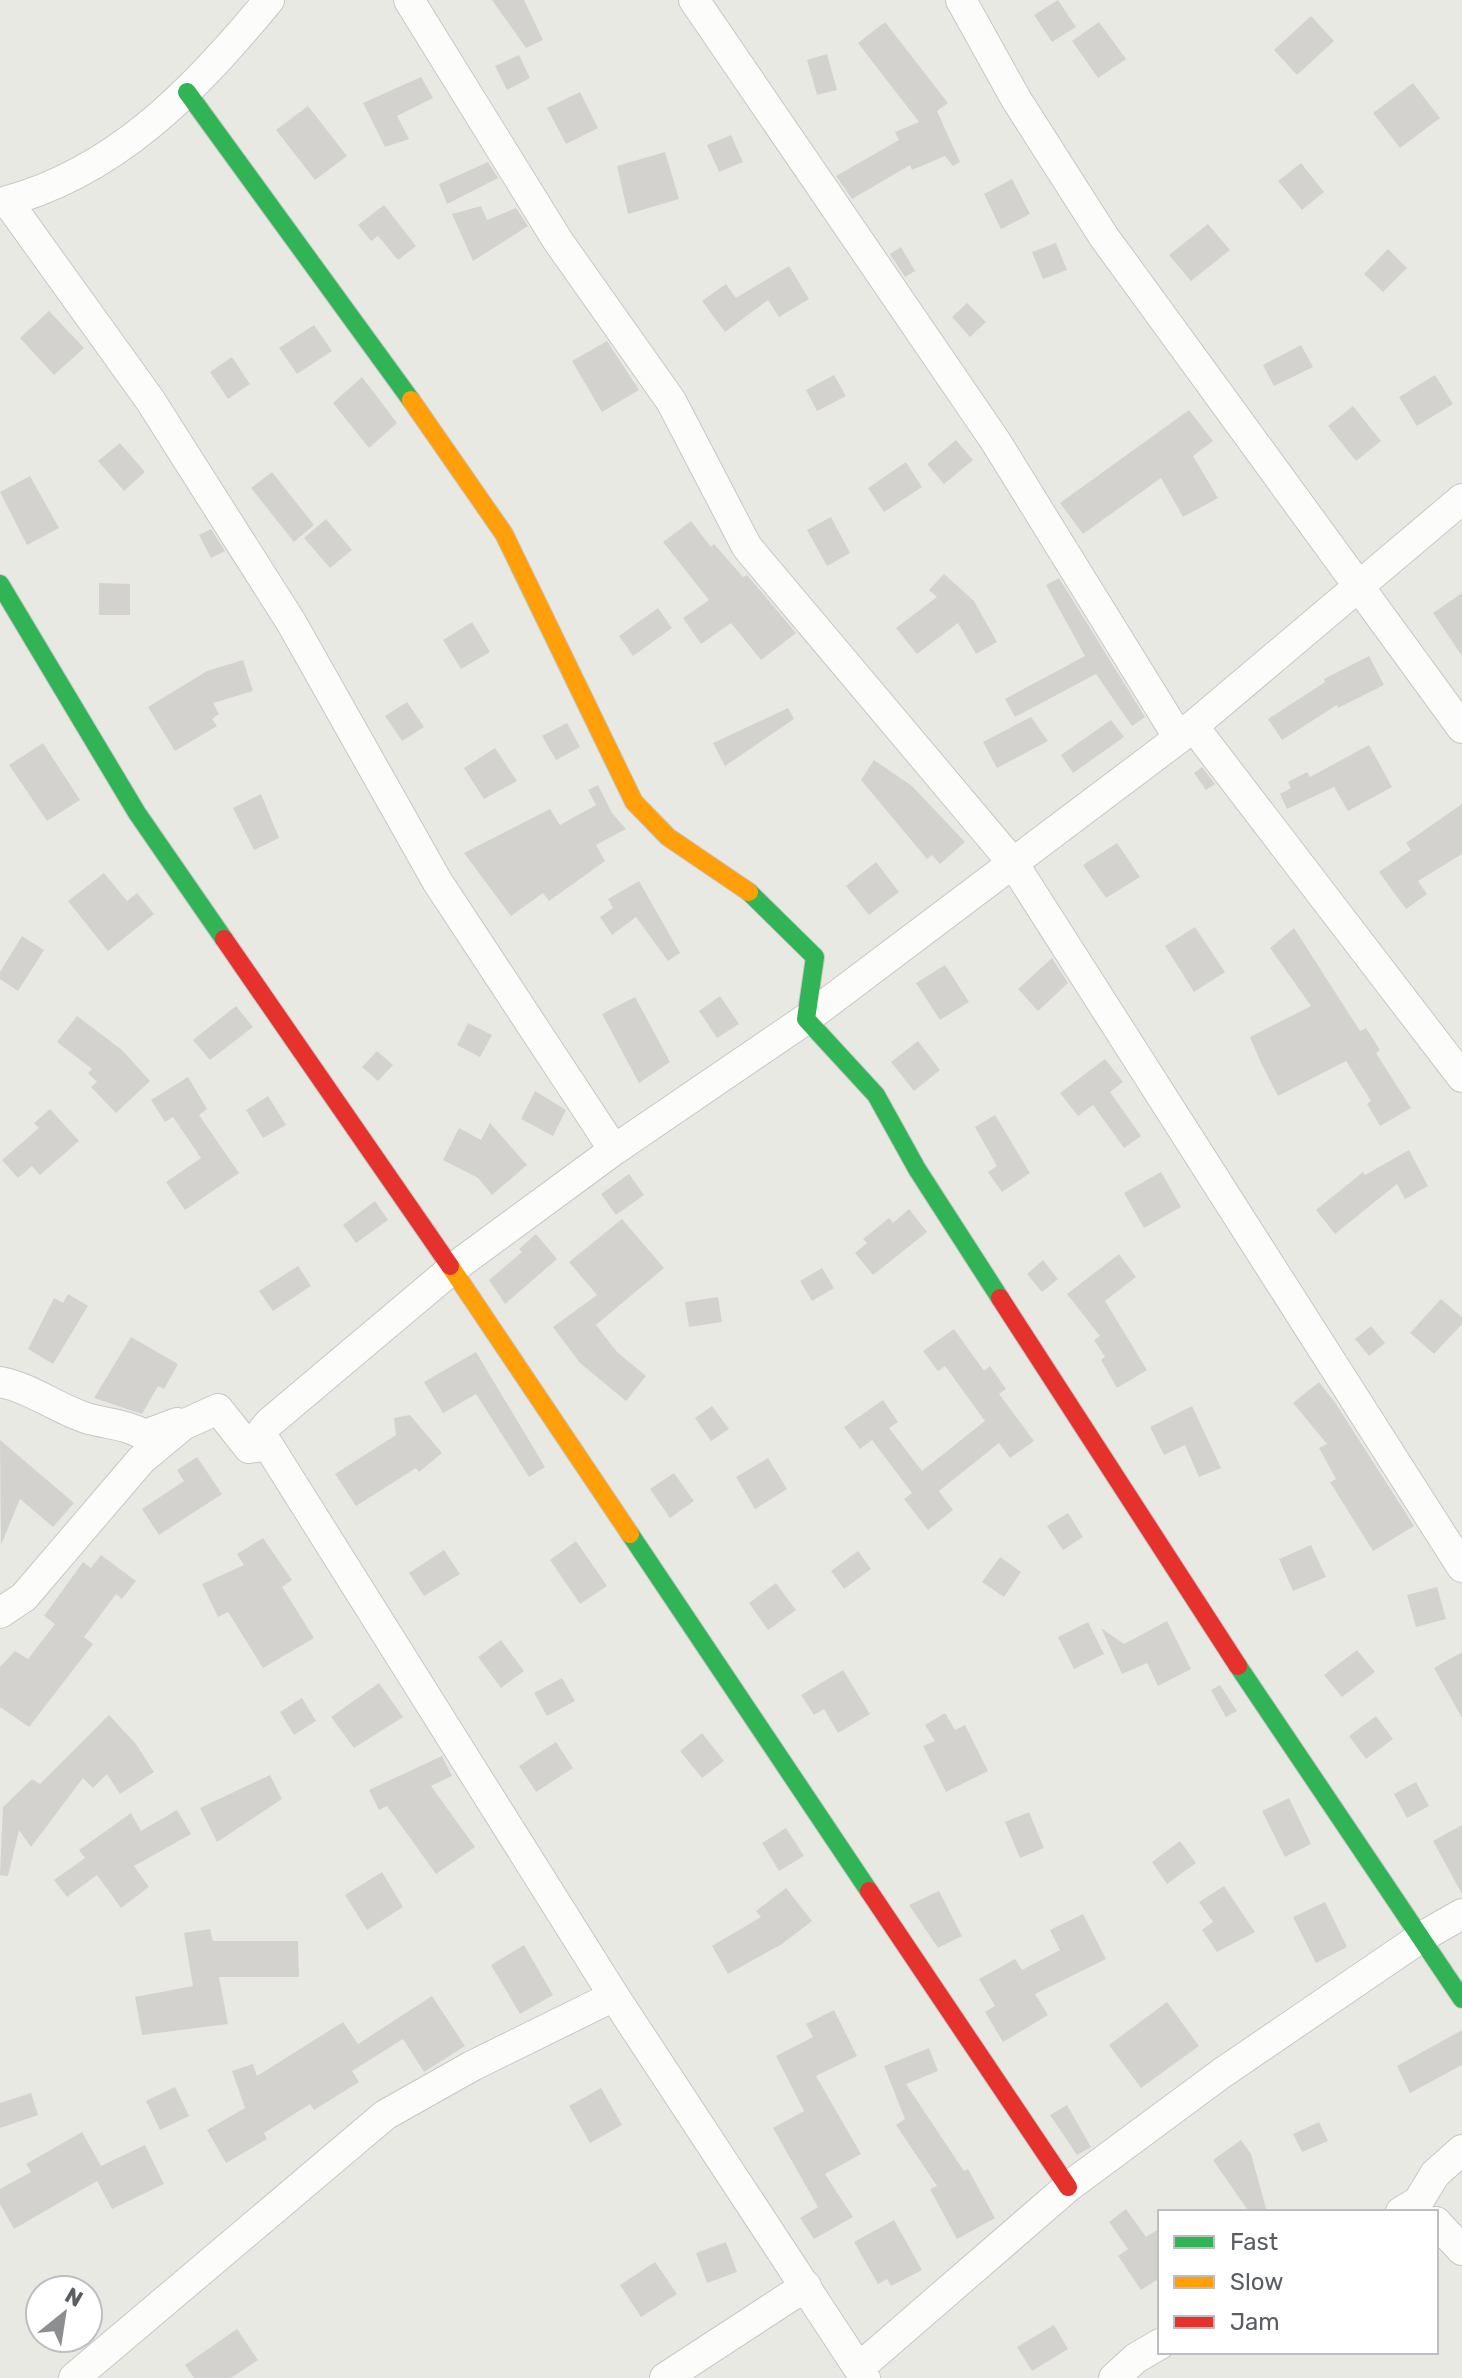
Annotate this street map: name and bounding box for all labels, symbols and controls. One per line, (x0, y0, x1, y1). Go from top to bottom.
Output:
legend (1158, 2210, 1438, 2354)
text: Fast (1230, 2228, 1278, 2256)
text: Slow (1230, 2268, 1283, 2296)
north arrow (24, 2274, 104, 2354)
text: N (60, 2281, 87, 2313)
text: Jam (1230, 2308, 1280, 2336)

